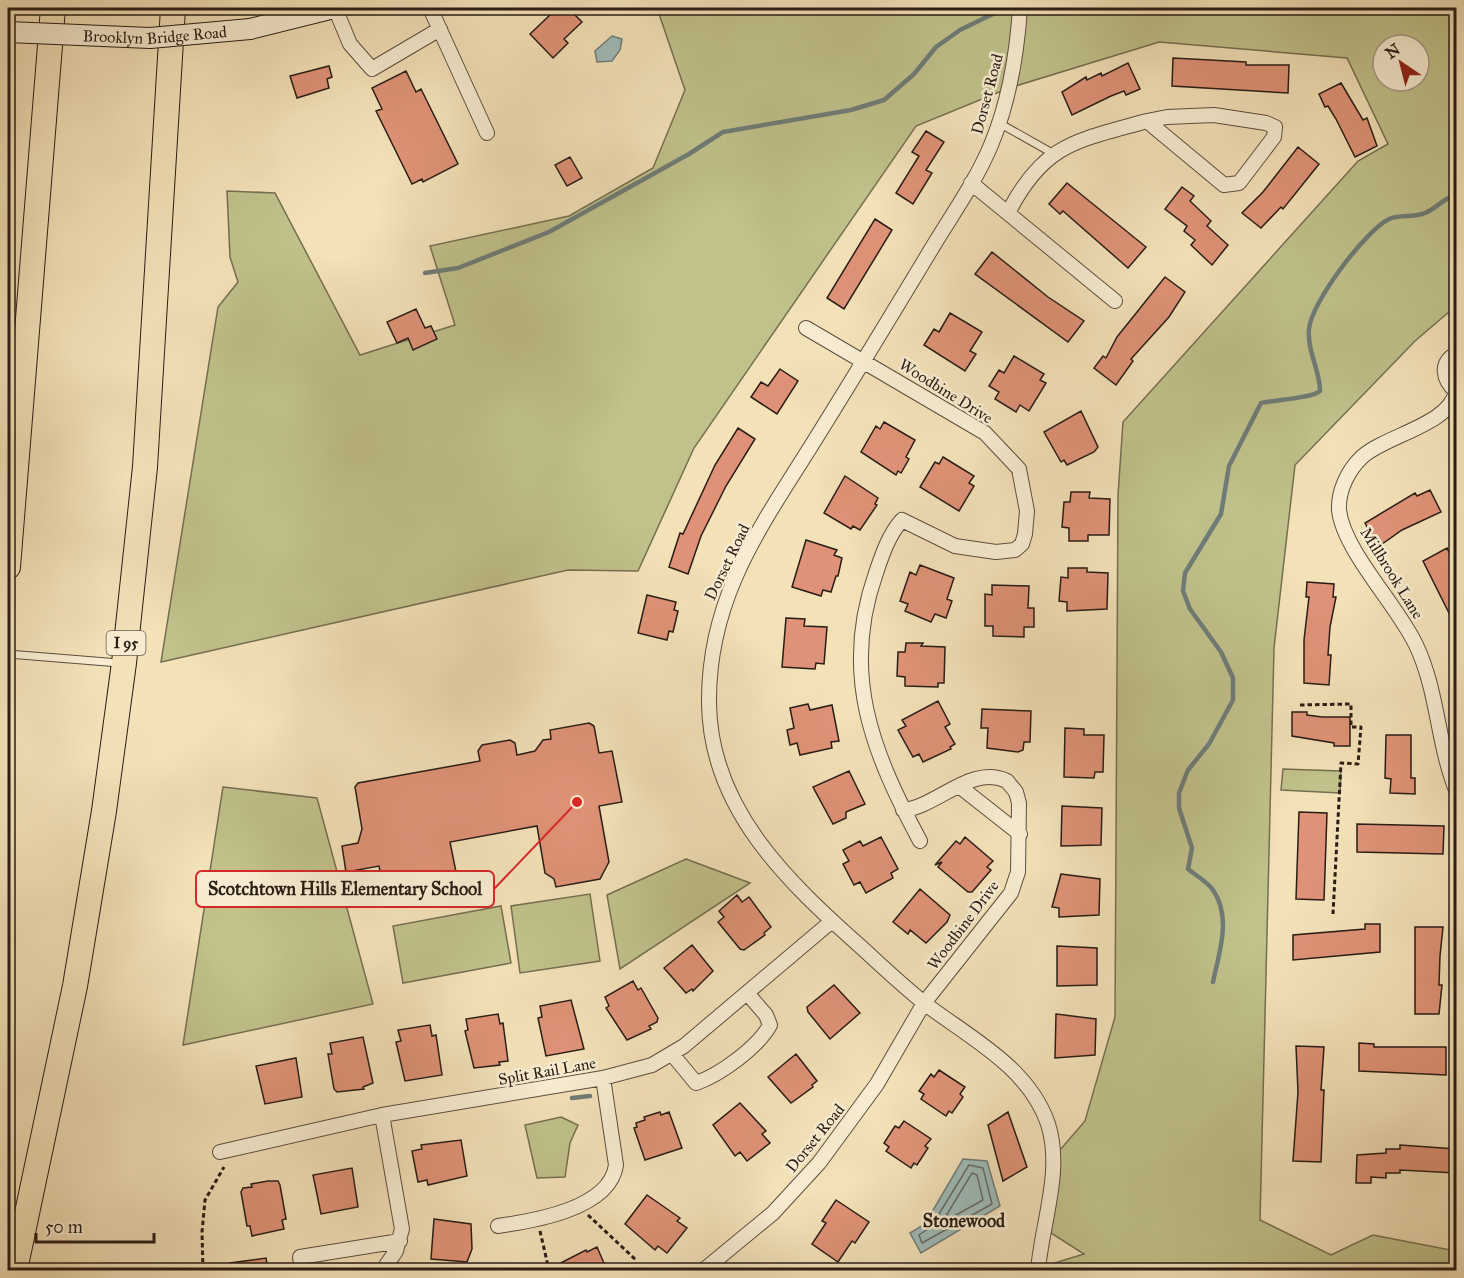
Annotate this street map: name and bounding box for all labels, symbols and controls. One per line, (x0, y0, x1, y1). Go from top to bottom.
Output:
street label: Brooklyn Bridge Road (82, 22, 228, 48)
north arrow (1371, 33, 1431, 93)
text: N (1382, 39, 1404, 63)
street label: Dorset Road (967, 52, 1007, 136)
street label: Woodbine Drive (896, 355, 997, 428)
street label: Dorset Road (700, 521, 754, 603)
street label: Millbrook Lane (1356, 524, 1428, 623)
road number: I 95 (106, 631, 146, 655)
callout: Scotchtown Hills Elementary School (196, 871, 494, 907)
street label: Woodbine Drive (923, 876, 1003, 973)
text: Scotchtown Hills Elementary School (208, 878, 483, 901)
street label: Split Rail Lane (497, 1053, 598, 1089)
street label: Dorset Road (782, 1100, 848, 1176)
scale bar (36, 1206, 154, 1244)
district label: Stonewood (923, 1210, 1006, 1232)
text: 50 m (45, 1216, 83, 1238)

